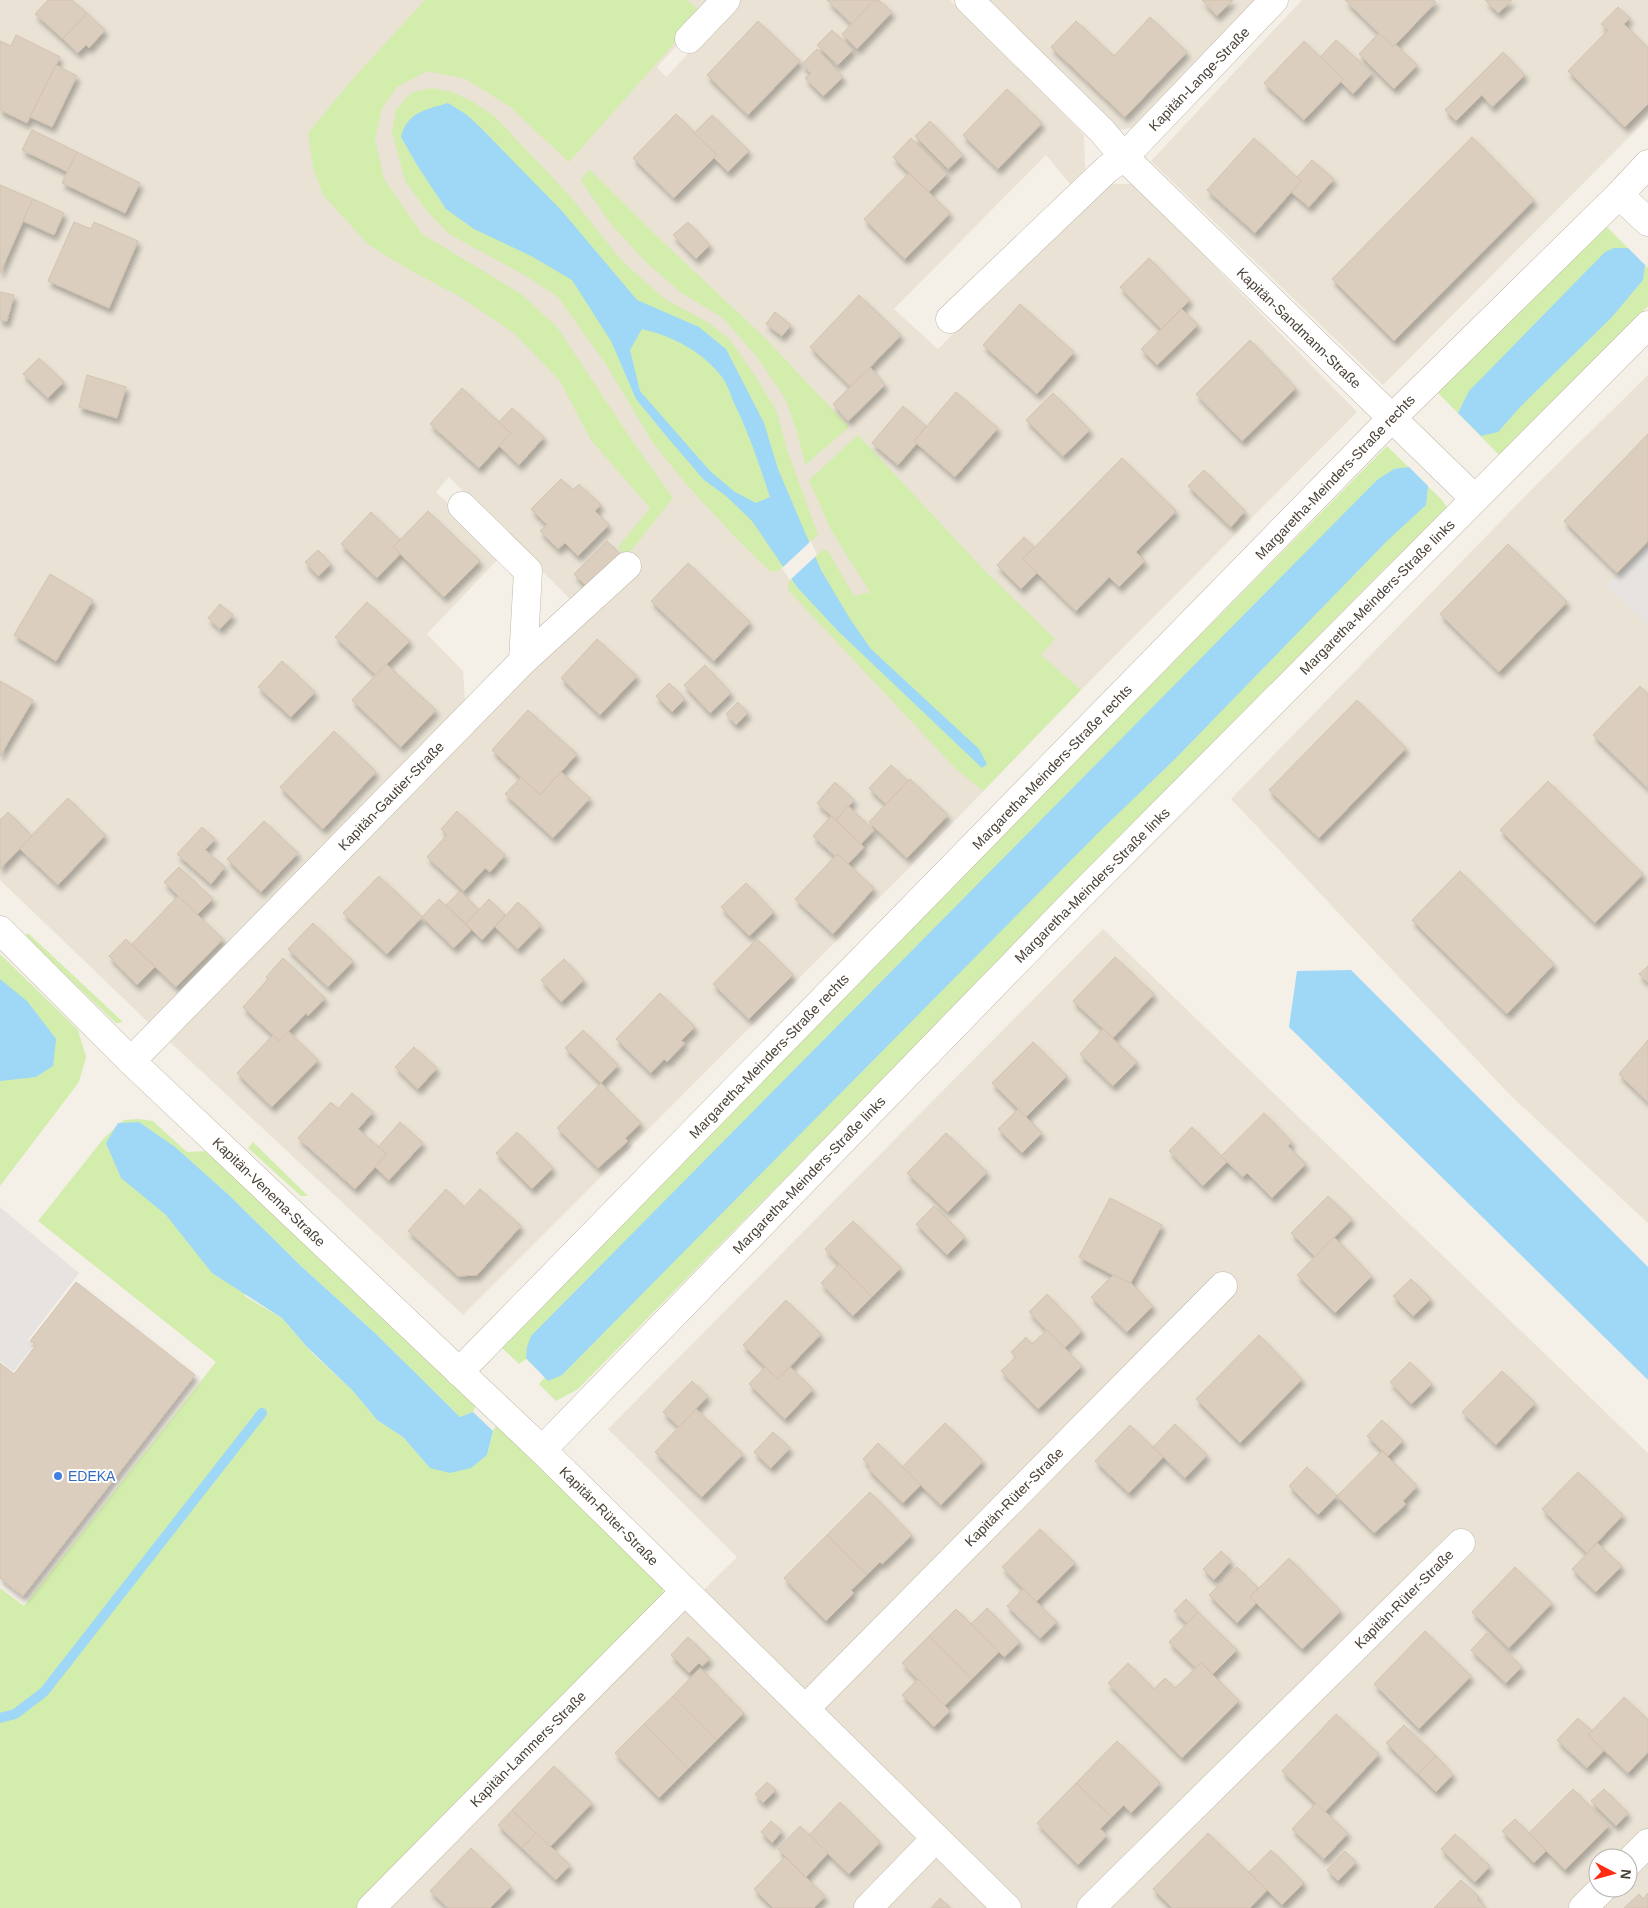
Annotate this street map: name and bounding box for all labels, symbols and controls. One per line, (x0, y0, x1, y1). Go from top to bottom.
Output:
street label: Kapitän-Lange-Straße (1145, 24, 1253, 134)
street label: Kapitän-Sandmann-Straße (1234, 264, 1365, 392)
street label: Margaretha-Meinders-Straße rechts (1252, 391, 1418, 563)
street label: Margaretha-Meinders-Straße links (1296, 516, 1458, 678)
street label: Margaretha-Meinders-Straße rechts (969, 681, 1135, 853)
street label: Kapitän-Gautier-Straße (335, 738, 447, 854)
street label: Margaretha-Meinders-Straße links (1011, 804, 1173, 966)
street label: Margaretha-Meinders-Straße rechts (686, 970, 852, 1142)
street label: Margaretha-Meinders-Straße links (729, 1093, 889, 1257)
street label: Kapitän-Venema-Straße (209, 1134, 329, 1250)
street label: Kapitän-Rüter-Straße (961, 1444, 1067, 1550)
street label: Kapitän-Rüter-Straße (556, 1463, 662, 1569)
place label: EDEKA (68, 1468, 116, 1484)
marker: EDEKA (52, 1470, 64, 1482)
street label: Kapitän-Rüter-Straße (1351, 1546, 1457, 1652)
street label: Kapitän-Lammers-Straße (467, 1688, 589, 1810)
north arrow (1588, 1848, 1638, 1898)
text: N (1617, 1868, 1634, 1880)

